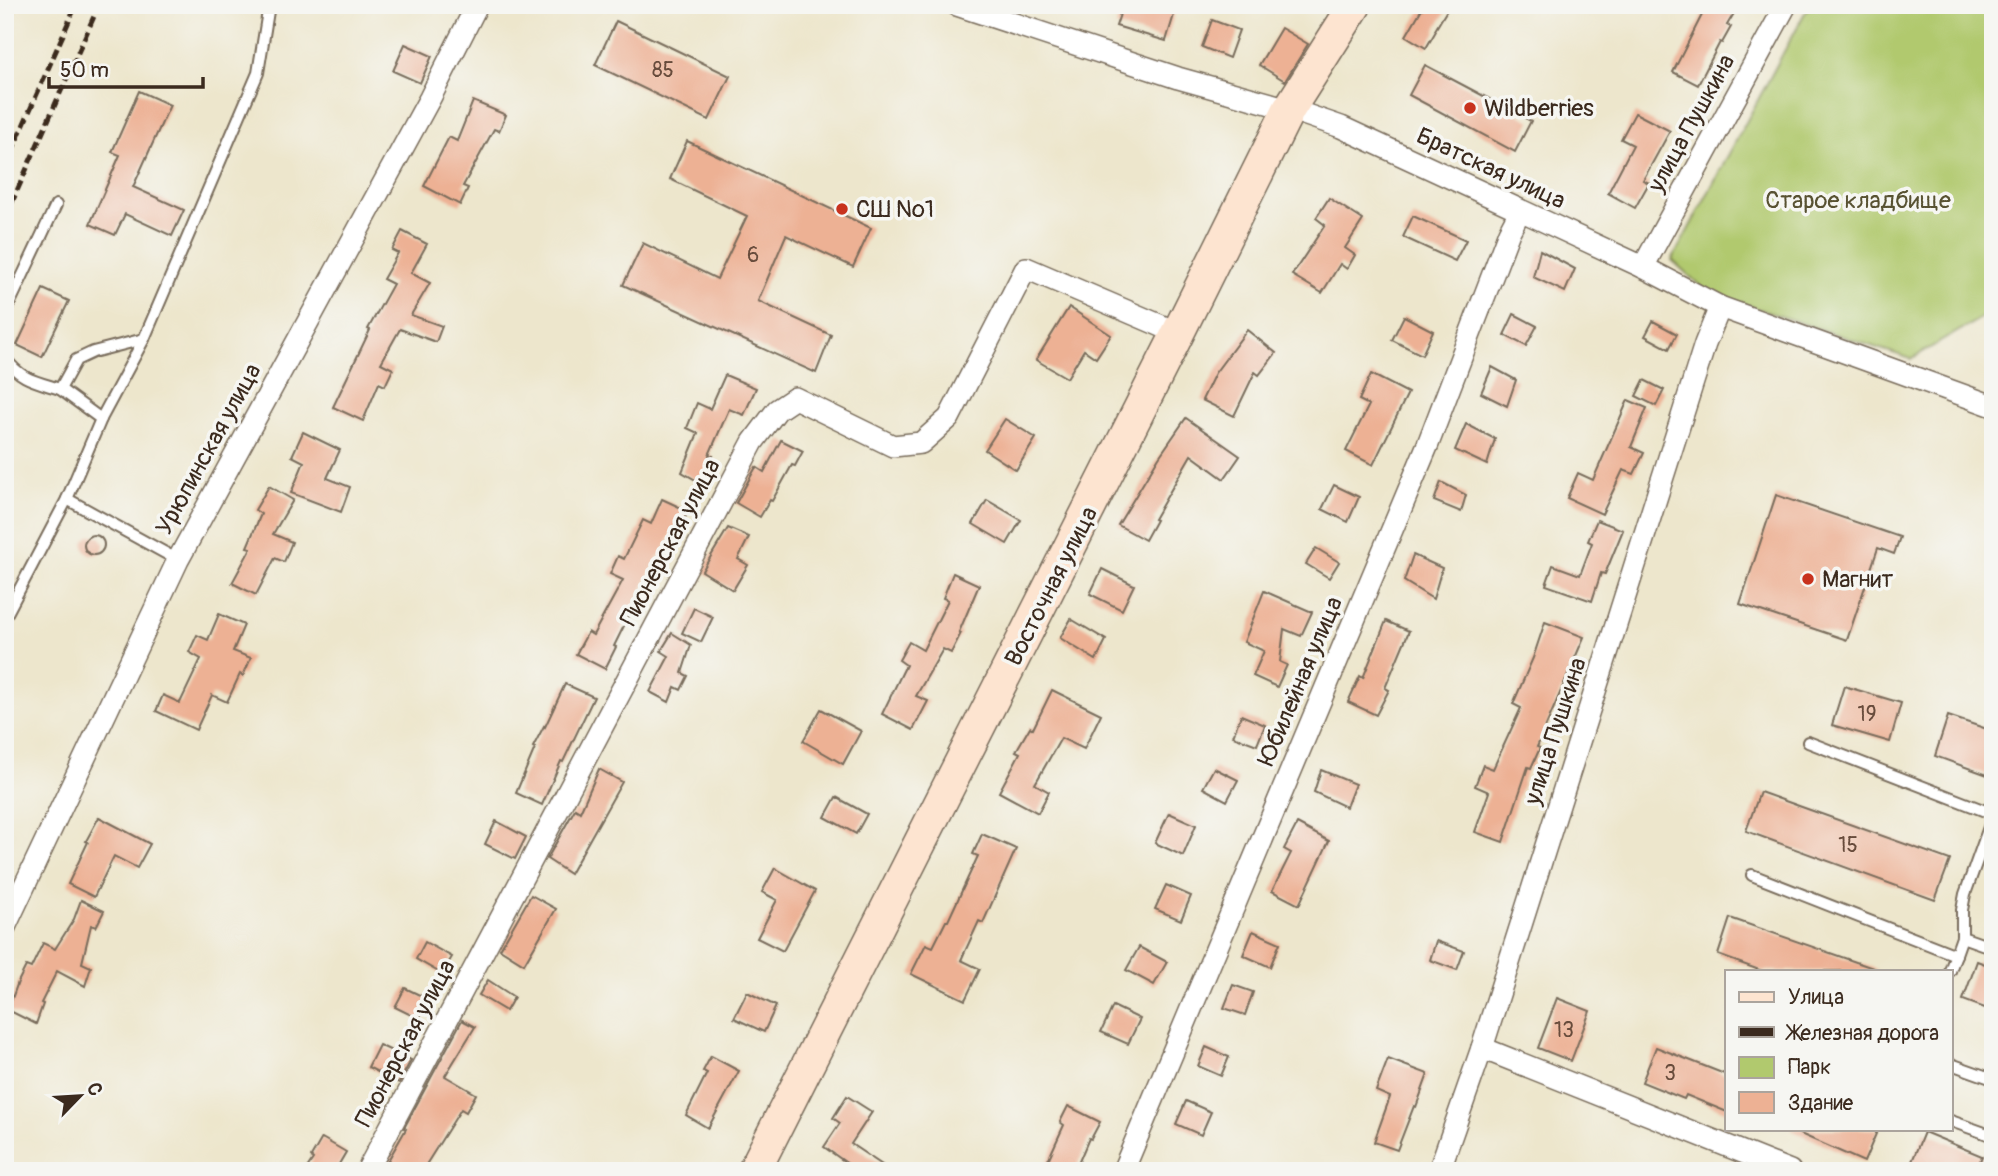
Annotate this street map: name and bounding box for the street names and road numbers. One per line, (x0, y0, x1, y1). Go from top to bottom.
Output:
street label: улица Пушкина (1641, 49, 1741, 198)
street label: Братская улица (1412, 121, 1570, 216)
street label: Урюпинская улица (149, 359, 267, 540)
street label: Пионерская улица (614, 454, 727, 631)
street label: Восточная улица (999, 502, 1104, 671)
street label: Юбилейная улица (1252, 592, 1349, 770)
street label: улица Пушкина (1518, 654, 1593, 809)
street label: Пионерская улица (349, 955, 462, 1132)

